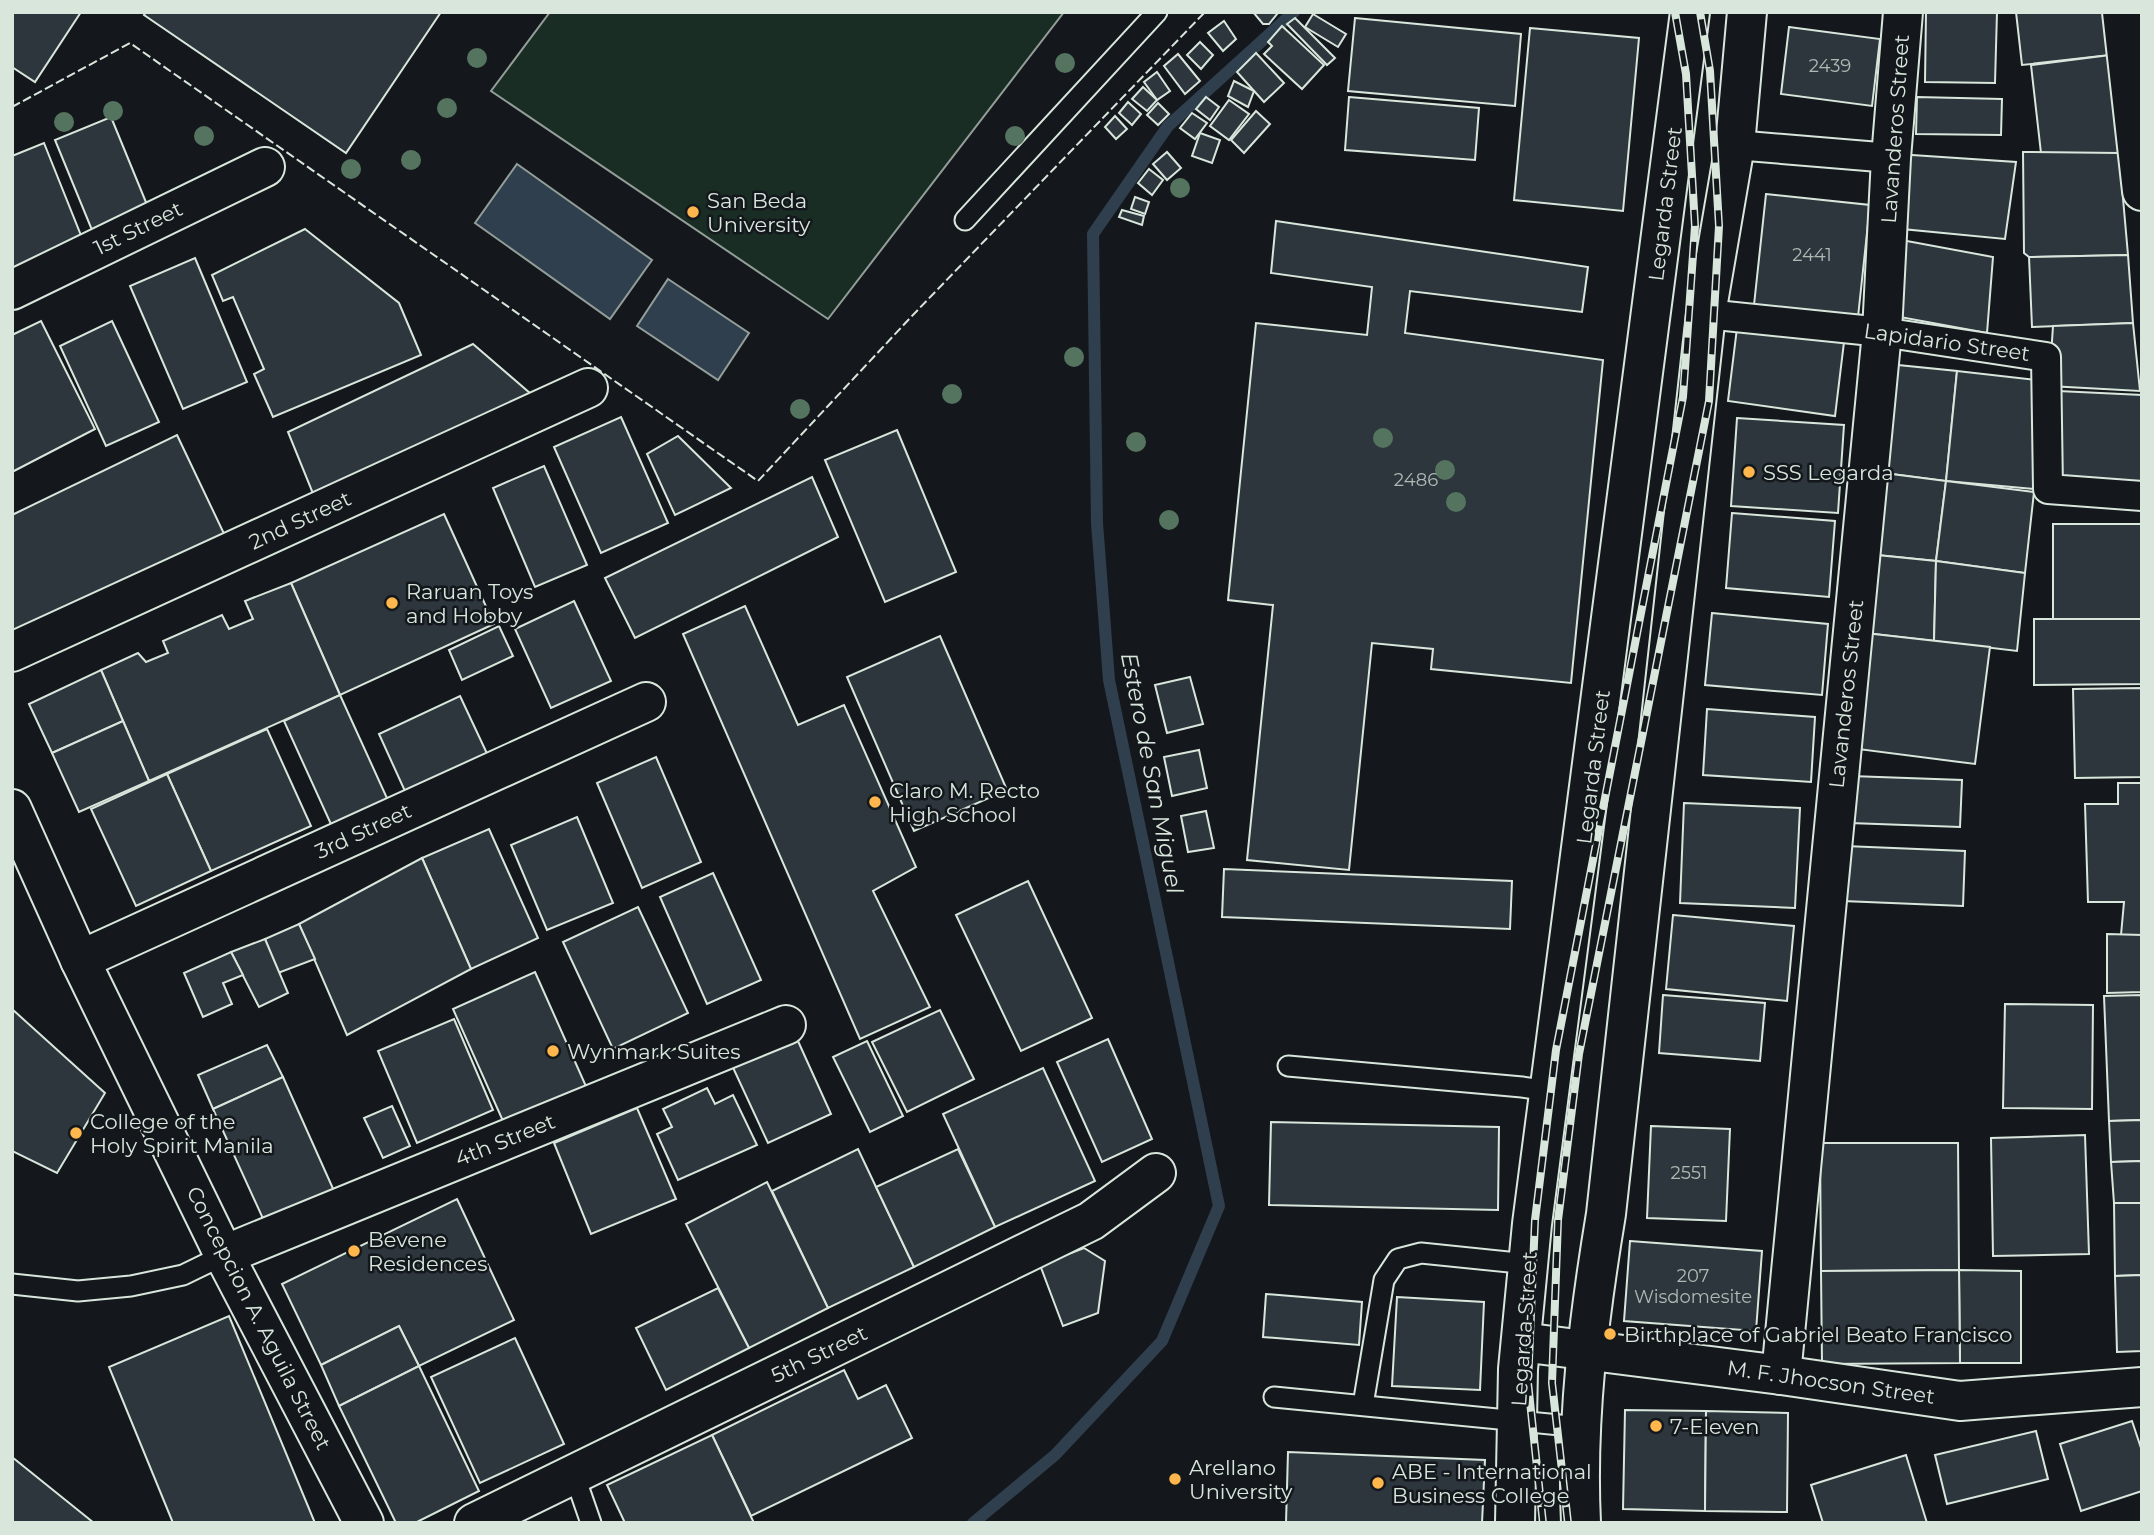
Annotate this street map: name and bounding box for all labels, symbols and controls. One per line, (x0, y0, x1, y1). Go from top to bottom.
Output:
street label: Lavanderos Street (1876, 34, 1914, 224)
house number: 2439 (1809, 55, 1851, 77)
street label: Legarda Street (1643, 125, 1687, 283)
place label: San Beda University (707, 188, 811, 237)
street label: 1st Street (90, 196, 186, 260)
marker: San Beda University (685, 204, 701, 220)
house number: 2441 (1792, 244, 1832, 266)
street label: Lapidario Street (1862, 318, 2032, 366)
place label: SSS Legarda (1763, 460, 1894, 485)
marker: SSS Legarda (1741, 464, 1757, 480)
house number: 2486 (1394, 469, 1438, 491)
street label: 2nd Street (245, 486, 355, 554)
place label: Raruan Toys and Hobby (406, 579, 533, 628)
marker: Raruan Toys and Hobby (384, 595, 400, 611)
street label: Lavanderos Street (1824, 598, 1868, 790)
water label: Estero de San Miguel (1115, 650, 1189, 897)
street label: Legarda Street (1571, 688, 1615, 846)
place label: Claro M. Recto High School (889, 778, 1040, 827)
marker: Claro M. Recto High School (867, 794, 883, 810)
street label: 3rd Street (311, 798, 415, 864)
place label: Wynmark Suites (567, 1039, 740, 1064)
marker: Wynmark Suites (545, 1043, 561, 1059)
place label: College of the Holy Spirit Manila (90, 1109, 274, 1158)
street label: 4th Street (451, 1109, 559, 1171)
marker: College of the Holy Spirit Manila (68, 1125, 84, 1141)
house number: 2551 (1670, 1162, 1708, 1184)
street label: Concepcion A. Aguila Street (181, 1182, 337, 1454)
place label: Bevene Residences (368, 1227, 487, 1276)
marker: Bevene Residences (346, 1243, 362, 1259)
street label: Legarda Street (1506, 1251, 1542, 1407)
house number: 207 Wisdomesite (1634, 1265, 1752, 1308)
street label: 5th Street (767, 1320, 871, 1388)
place label: Birthplace of Gabriel Beato Francisco (1624, 1322, 2012, 1347)
marker: Birthplace of Gabriel Beato Francisco (1602, 1326, 1618, 1342)
street label: M. F. Jhocson Street (1726, 1355, 1936, 1409)
place label: 7-Eleven (1670, 1414, 1759, 1439)
marker: 7-Eleven (1648, 1418, 1664, 1434)
place label: Arellano University (1189, 1455, 1293, 1504)
place label: ABE - International Business College (1392, 1459, 1592, 1508)
marker: Arellano University (1167, 1471, 1183, 1487)
marker: ABE - International Business College (1370, 1475, 1386, 1491)

